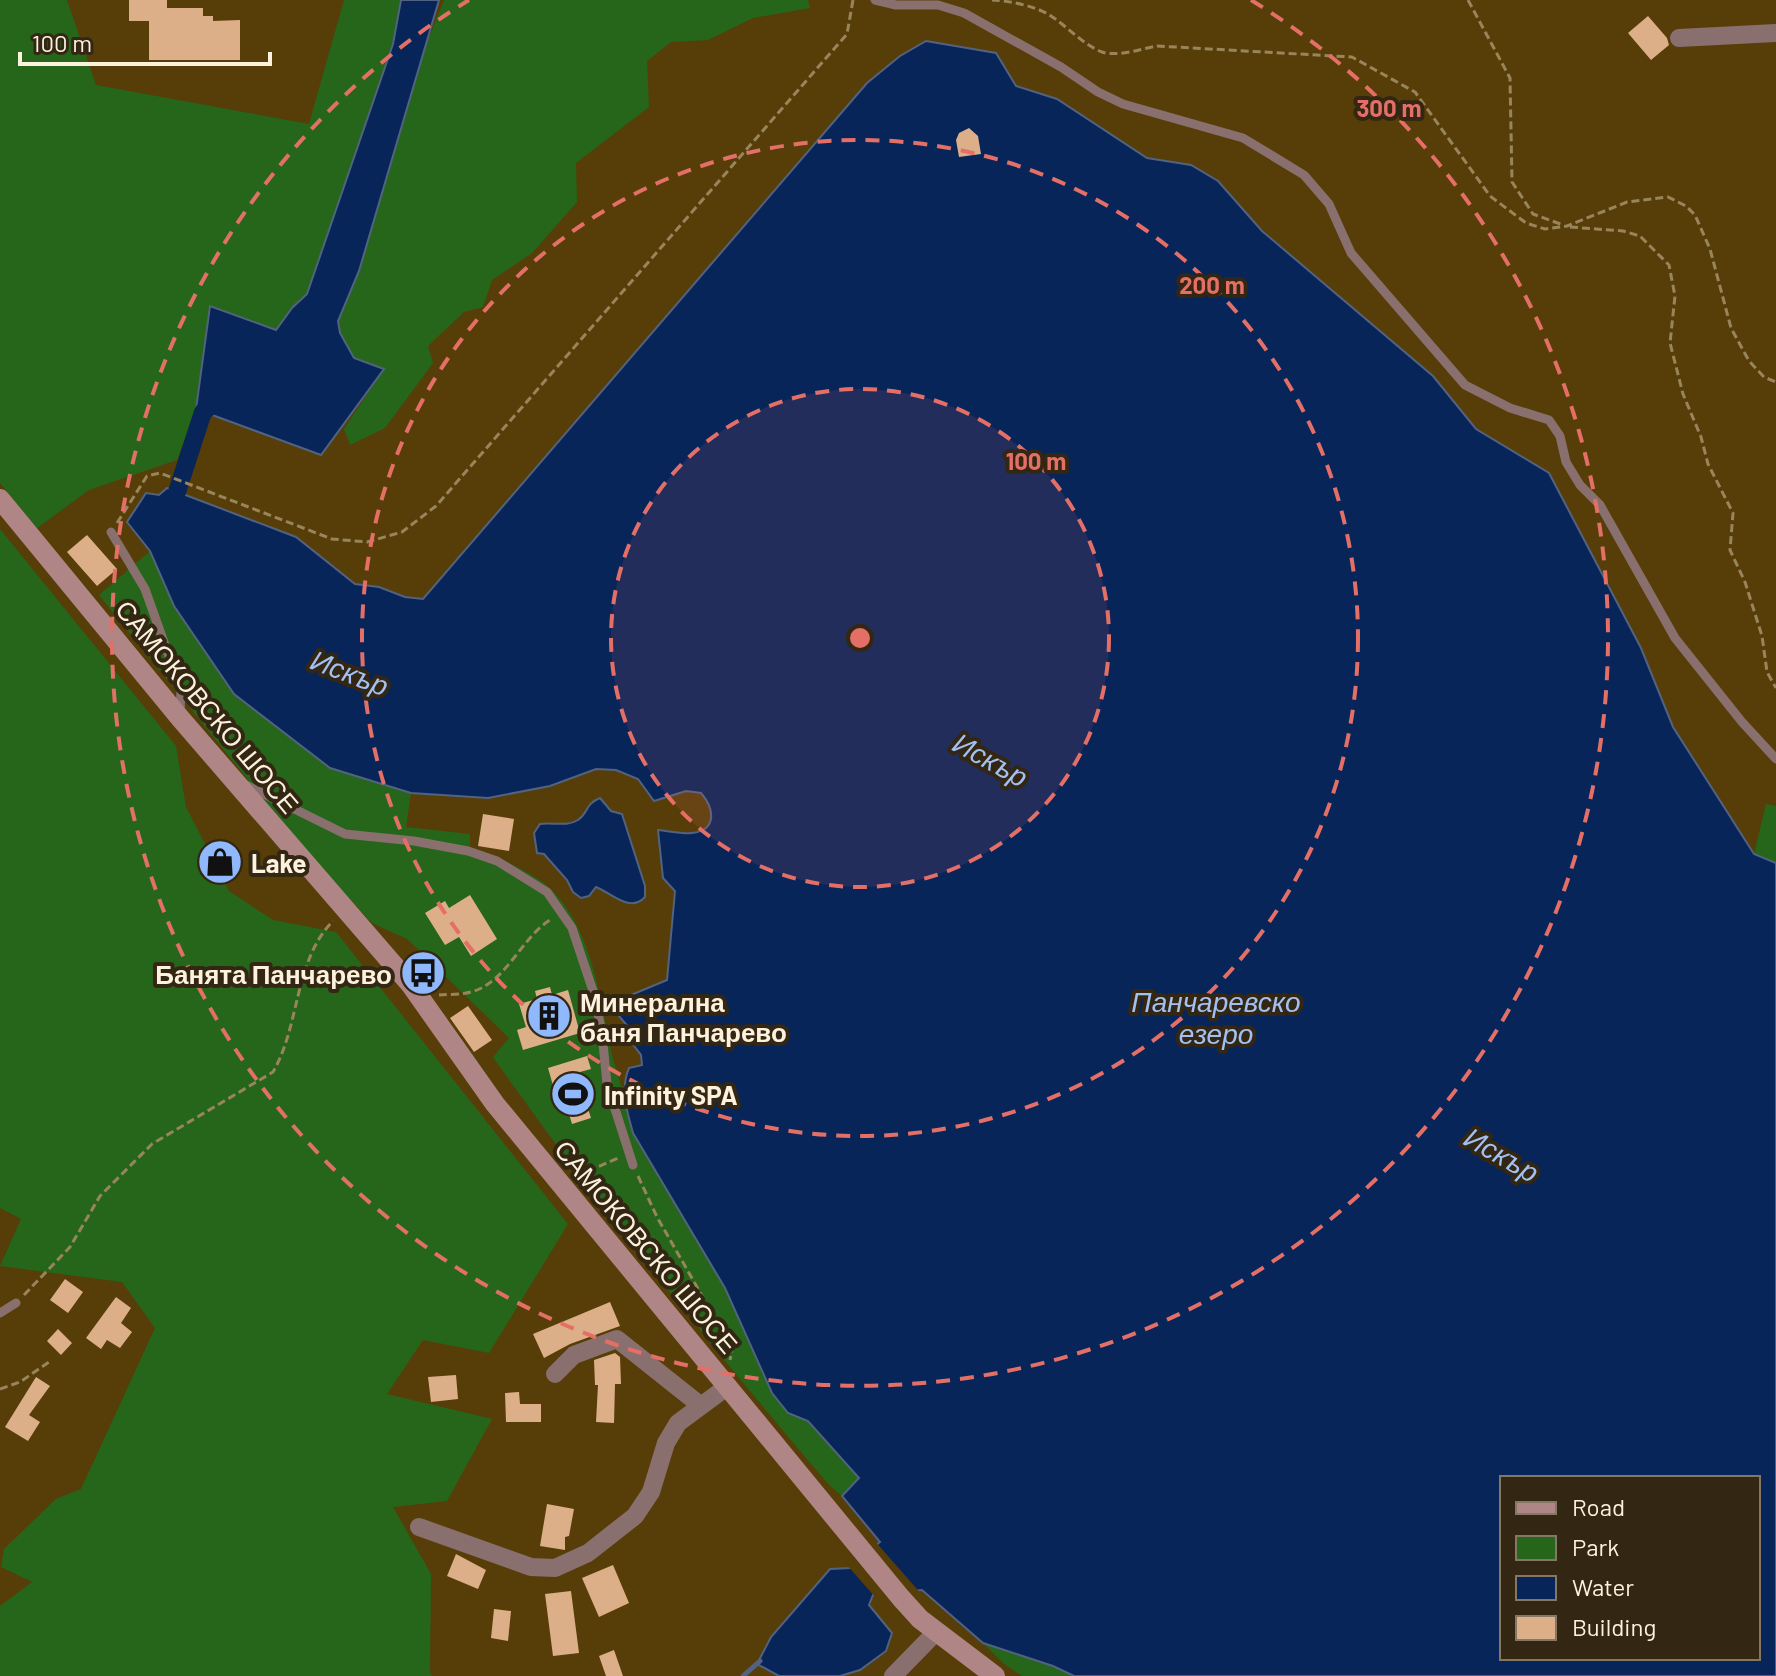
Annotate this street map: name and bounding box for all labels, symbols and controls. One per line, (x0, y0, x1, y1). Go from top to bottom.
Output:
scale bar (20, 16, 270, 66)
text: 100 m (32, 28, 92, 57)
text: 300 m (1356, 93, 1422, 122)
text: 200 m (1179, 270, 1245, 299)
text: 100 m (1006, 446, 1066, 475)
street label: САМОКОВСКО ШОСЕ (110, 593, 306, 819)
centre of rings (846, 624, 874, 652)
water label: Искър (306, 642, 394, 702)
water label: Искър (948, 725, 1034, 793)
shop icon: Lake (196, 838, 244, 886)
place label: Lake (251, 847, 306, 878)
bus stop icon: Банята Панчарево (399, 949, 447, 997)
place label: Банята Панчарево (155, 958, 392, 989)
water label: Панчаревско езеро (1131, 984, 1301, 1050)
place label: Минерална баня Панчарево (580, 986, 787, 1047)
building icon: Минерална баня Панчарево (525, 992, 573, 1040)
sports icon: Infinity SPA (549, 1070, 597, 1118)
place label: Infinity SPA (604, 1079, 738, 1110)
water label: Искър (1459, 1119, 1545, 1189)
street label: САМОКОВСКО ШОСЕ (549, 1133, 745, 1359)
legend (1500, 1476, 1760, 1660)
text: Road (1572, 1492, 1625, 1521)
text: Park (1572, 1532, 1619, 1561)
text: Water (1572, 1572, 1634, 1601)
text: Building (1572, 1612, 1656, 1641)

